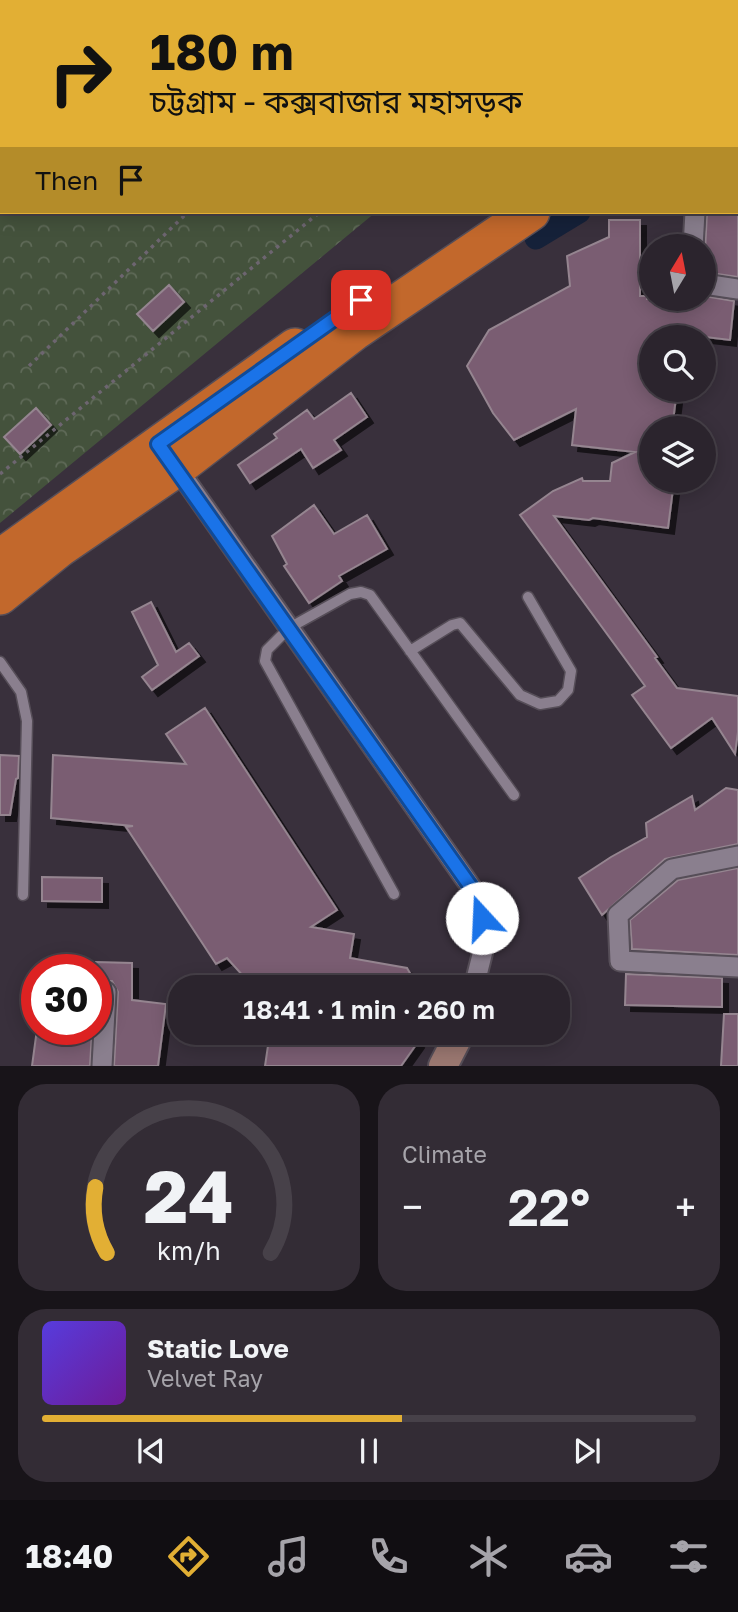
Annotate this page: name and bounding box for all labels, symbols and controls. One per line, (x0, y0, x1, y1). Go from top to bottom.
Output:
text: 180 m (150, 22, 294, 81)
icon: right (35, 28, 126, 119)
text: চট্টগ্রাম - কক্সবাজার মহাসড়ক (150, 82, 523, 120)
icon: arrive (112, 161, 150, 199)
text: Then (35, 165, 98, 196)
north arrow (639, 234, 716, 312)
map controls (639, 234, 716, 493)
pin (331, 270, 391, 330)
icon: arrive (342, 281, 380, 319)
button: search (639, 325, 716, 402)
button: layers (639, 416, 716, 493)
position arrow (445, 881, 519, 955)
speed limit sign: 30 (21, 954, 112, 1045)
text: 18:41 · 1 min · 260 m (243, 994, 495, 1025)
text: Climate (402, 1140, 487, 1168)
text: 24 (144, 1153, 234, 1240)
text: 22° (508, 1175, 590, 1237)
text: − (402, 1184, 423, 1229)
text: + (675, 1184, 696, 1229)
text: km/h (157, 1235, 221, 1266)
text: Static Love (147, 1333, 289, 1364)
text: Velvet Ray (147, 1364, 263, 1392)
icon: previous (132, 1432, 170, 1470)
icon: pause (350, 1432, 388, 1470)
icon: next (568, 1432, 606, 1470)
icon: directions (164, 1532, 213, 1581)
icon: music (264, 1532, 313, 1581)
icon: phone (364, 1532, 413, 1581)
icon: climate (464, 1532, 513, 1581)
icon: car (564, 1532, 613, 1581)
icon: filters (664, 1532, 713, 1581)
text: 18:40 (25, 1537, 113, 1575)

